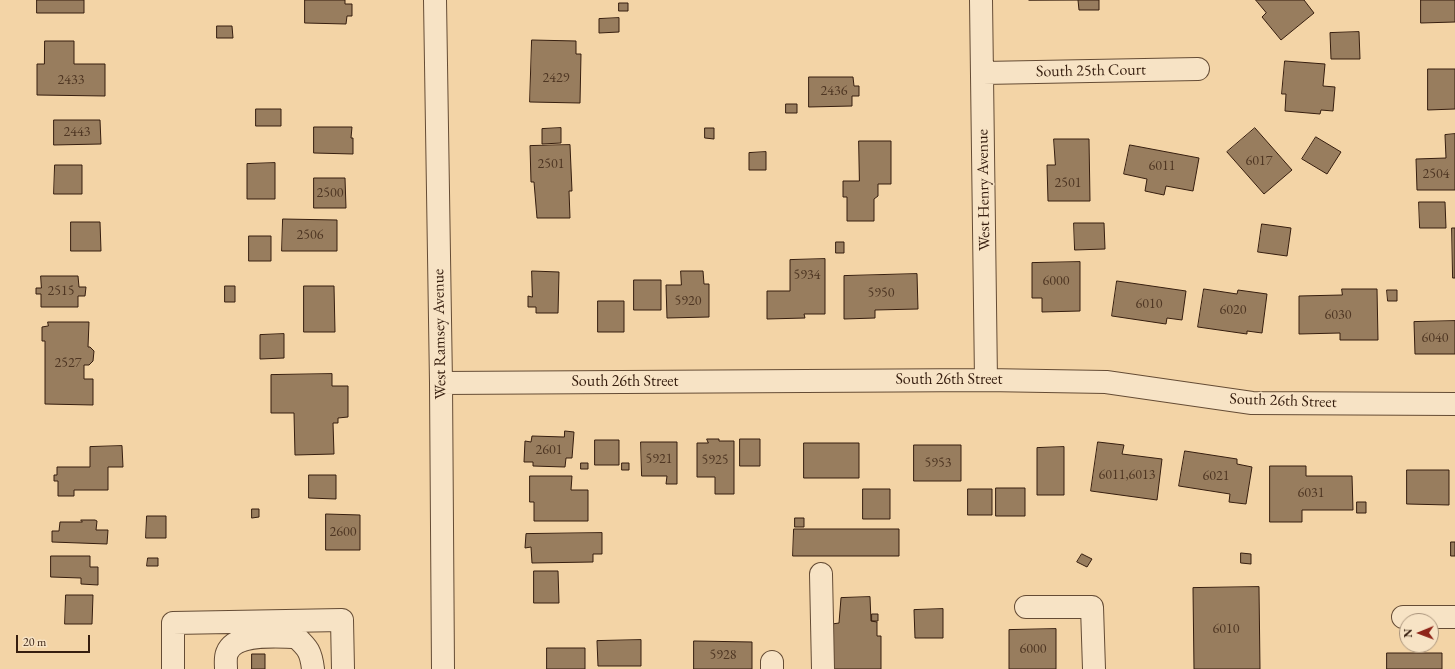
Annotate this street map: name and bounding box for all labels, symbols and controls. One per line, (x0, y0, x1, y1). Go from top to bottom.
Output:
street label: South 25th Court (1036, 60, 1146, 82)
house number: 2429 (543, 70, 569, 86)
house number: 2433 (58, 72, 84, 88)
house number: 2436 (821, 83, 847, 99)
house number: 2443 (64, 124, 90, 140)
street label: West Henry Avenue (973, 129, 995, 251)
house number: 6017 (1246, 153, 1272, 169)
house number: 2501 (538, 156, 564, 172)
house number: 6011 (1149, 158, 1175, 174)
house number: 2504 (1423, 166, 1449, 182)
house number: 2501 (1055, 175, 1081, 191)
house number: 2500 (317, 185, 343, 201)
house number: 2506 (297, 227, 323, 243)
house number: 5934 (794, 267, 820, 283)
street label: West Ramsey Avenue (429, 269, 451, 399)
house number: 6000 (1043, 273, 1069, 289)
house number: 2515 (48, 283, 74, 299)
house number: 5950 (868, 285, 894, 301)
house number: 5920 (675, 293, 701, 309)
house number: 6010 (1136, 296, 1162, 312)
house number: 6020 (1220, 302, 1246, 318)
house number: 6030 (1325, 307, 1351, 323)
house number: 6040 (1422, 330, 1448, 346)
house number: 2527 (55, 355, 81, 371)
street label: South 26th Street (895, 370, 1003, 390)
street label: South 26th Street (571, 372, 679, 392)
street label: South 26th Street (1229, 390, 1337, 412)
house number: 2601 (536, 442, 562, 458)
house number: 5921 (646, 451, 672, 467)
house number: 5925 (702, 452, 728, 468)
house number: 5953 (925, 455, 951, 471)
house number: 6011,6013 (1099, 467, 1155, 483)
house number: 6021 (1203, 468, 1229, 484)
house number: 6031 (1298, 485, 1324, 501)
house number: 2600 (330, 524, 356, 540)
north arrow (1399, 613, 1439, 653)
house number: 6010 (1213, 621, 1239, 637)
scale bar (18, 627, 92, 653)
text: N (1401, 629, 1415, 638)
text: 20 m (23, 634, 46, 650)
house number: 6000 (1020, 641, 1046, 657)
house number: 5928 (710, 647, 736, 663)

